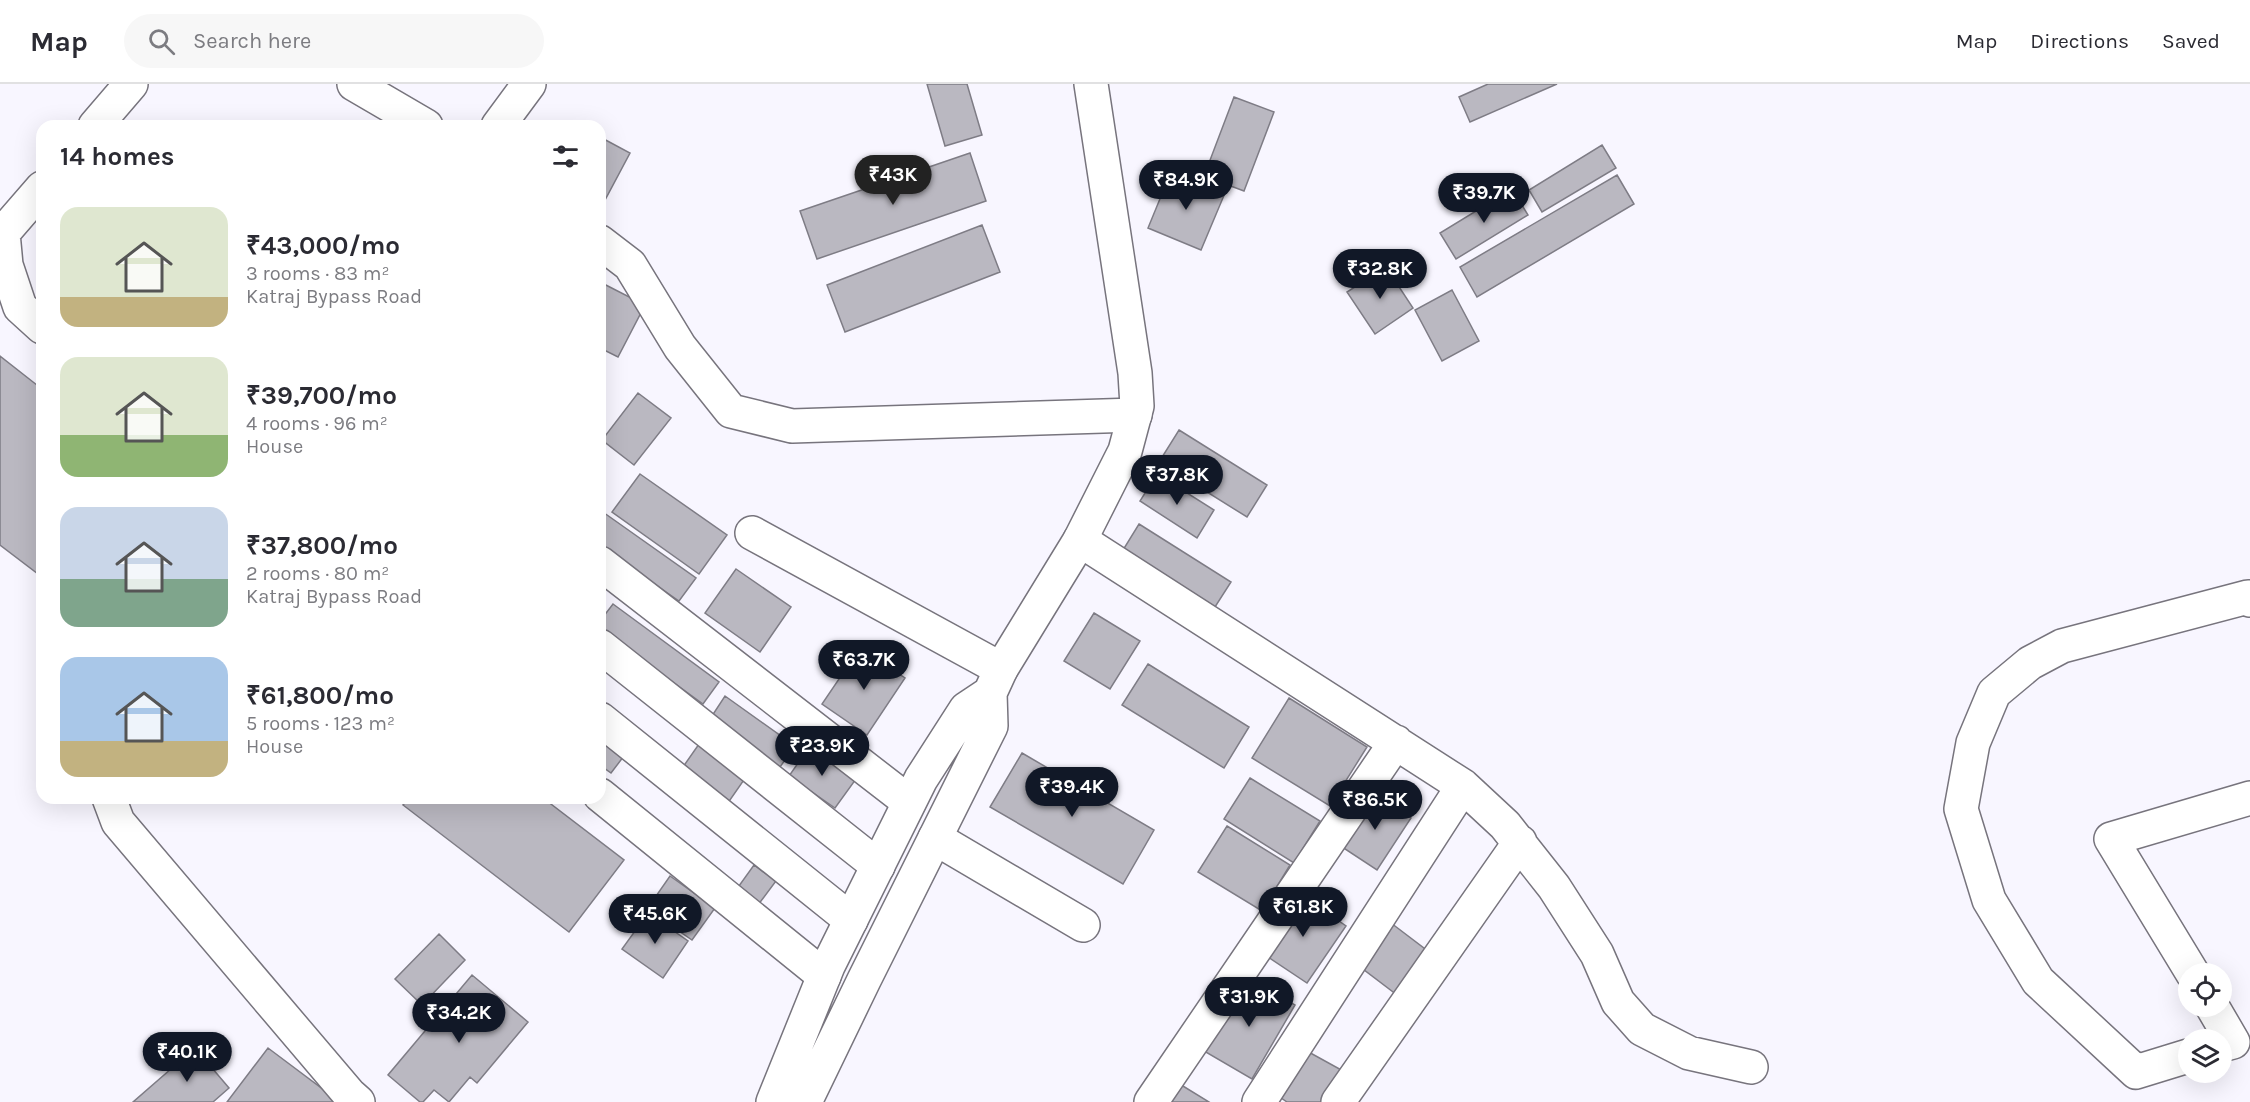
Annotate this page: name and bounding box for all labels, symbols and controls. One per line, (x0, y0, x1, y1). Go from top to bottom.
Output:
search box (124, 14, 544, 68)
text: Map (30, 25, 88, 58)
icon: search (145, 25, 178, 58)
text: Search here (193, 28, 311, 54)
text: Map (1956, 29, 1997, 53)
text: Directions (2030, 29, 2129, 53)
text: Saved (2162, 29, 2220, 53)
icon: filters (549, 140, 582, 173)
text: 14 homes (60, 141, 174, 172)
pin: ₹43K (857, 155, 929, 206)
pin: ₹84.9K (1137, 160, 1235, 211)
text: ₹43K (869, 163, 917, 186)
text: ₹84.9K (1153, 168, 1219, 191)
pin: ₹39.7K (1435, 173, 1533, 224)
text: ₹39.7K (1452, 181, 1516, 204)
text: ₹43,000/mo (246, 230, 400, 261)
icon: home (108, 231, 180, 303)
pin: ₹32.8K (1331, 249, 1429, 300)
text: ₹32.8K (1347, 257, 1413, 280)
text: 3 rooms · 83 m² (246, 262, 390, 285)
text: Katraj Bypass Road (246, 285, 422, 308)
text: ₹39,700/mo (246, 380, 397, 411)
icon: home (108, 381, 180, 453)
text: 4 rooms · 96 m² (246, 412, 388, 435)
text: House (246, 435, 303, 458)
pin: ₹37.8K (1128, 455, 1226, 506)
text: ₹37.8K (1145, 463, 1209, 486)
text: ₹37,800/mo (246, 530, 398, 561)
icon: home (108, 531, 180, 603)
text: 2 rooms · 80 m² (246, 562, 389, 585)
text: Katraj Bypass Road (246, 585, 422, 608)
pin: ₹63.7K (815, 640, 913, 691)
text: ₹63.7K (832, 648, 896, 671)
text: ₹61,800/mo (246, 680, 394, 711)
icon: home (108, 681, 180, 753)
text: 5 rooms · 123 m² (246, 712, 395, 735)
pin: ₹23.9K (773, 726, 871, 777)
text: ₹23.9K (789, 734, 855, 757)
text: House (246, 735, 303, 758)
pin: ₹39.4K (1023, 767, 1121, 818)
text: ₹39.4K (1039, 775, 1105, 798)
pin: ₹86.5K (1326, 780, 1424, 831)
text: ₹86.5K (1342, 788, 1408, 811)
pin: ₹61.8K (1254, 887, 1352, 938)
pin: ₹45.6K (606, 894, 704, 945)
text: ₹61.8K (1272, 895, 1334, 918)
text: ₹45.6K (623, 902, 687, 925)
map controls (2178, 963, 2232, 1083)
button: locate (2178, 963, 2232, 1017)
pin: ₹31.9K (1200, 977, 1298, 1028)
text: ₹31.9K (1219, 985, 1279, 1008)
pin: ₹34.2K (410, 993, 508, 1044)
text: ₹34.2K (426, 1001, 492, 1024)
button: layers (2178, 1029, 2232, 1083)
pin: ₹40.1K (138, 1032, 236, 1083)
text: ₹40.1K (157, 1040, 217, 1063)

